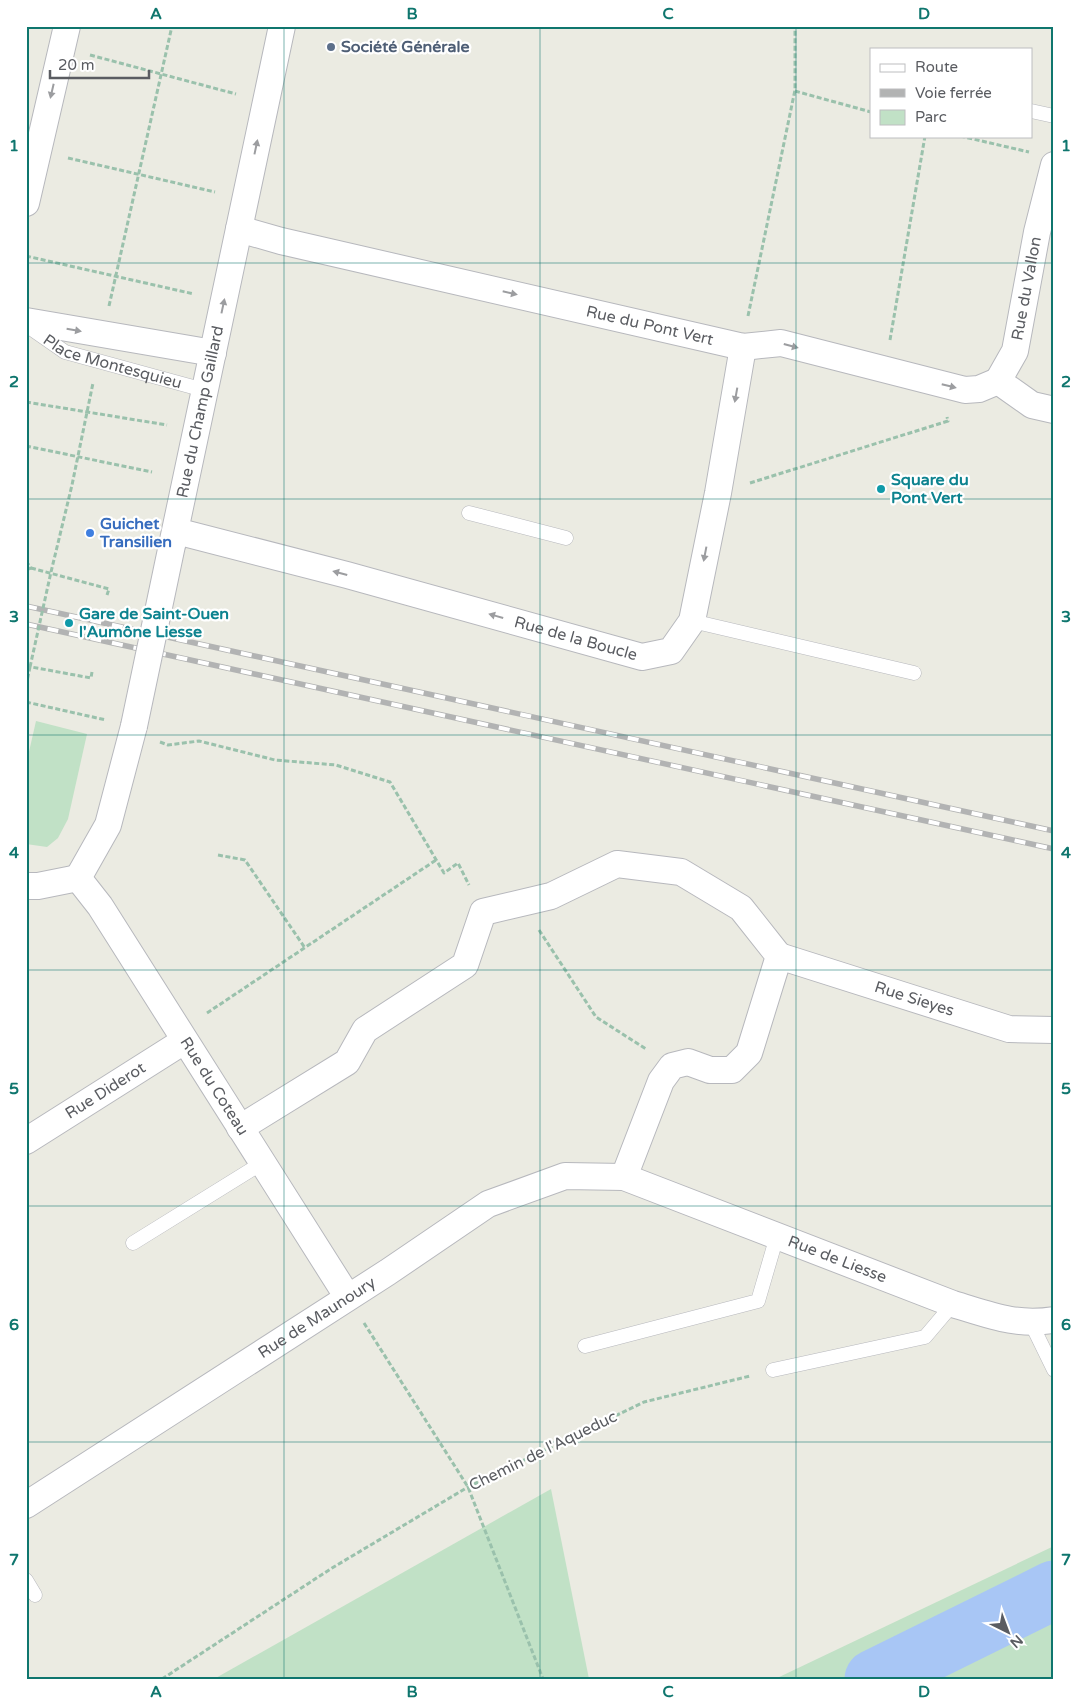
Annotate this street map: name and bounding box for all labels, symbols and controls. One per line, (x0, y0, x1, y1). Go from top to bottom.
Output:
text: A (150, 4, 162, 24)
text: B (406, 4, 418, 24)
text: C (662, 4, 674, 24)
text: D (918, 4, 930, 24)
place label: Société Générale (341, 37, 470, 57)
marker: Société Générale (325, 41, 337, 53)
scale bar (50, 48, 149, 80)
legend (870, 48, 1032, 138)
text: 20 m (58, 56, 95, 74)
text: Route (915, 58, 958, 76)
one-way arrow (48, 83, 56, 98)
text: Voie ferrée (915, 84, 992, 102)
text: Parc (915, 108, 947, 126)
text: 1 (9, 136, 19, 156)
text: 1 (1061, 136, 1071, 156)
one-way arrow (252, 139, 260, 154)
street label: Rue du Vallon (1007, 235, 1046, 342)
one-way arrow (503, 289, 518, 297)
one-way arrow (219, 297, 227, 313)
street label: Rue du Pont Vert (584, 301, 715, 350)
street label: Rue du Champ Gaillard (172, 324, 228, 500)
one-way arrow (67, 326, 83, 334)
street label: Place Montesquieu (39, 330, 184, 394)
one-way arrow (784, 342, 799, 350)
text: 2 (9, 372, 19, 392)
text: 2 (1061, 372, 1071, 392)
one-way arrow (941, 382, 956, 390)
one-way arrow (731, 387, 739, 403)
place label: Square du Pont Vert (891, 470, 969, 508)
marker: Square du Pont Vert (875, 483, 887, 495)
place label: Guichet Transilien (99, 514, 172, 552)
marker: Guichet Transilien (84, 527, 96, 539)
one-way arrow (701, 547, 709, 563)
one-way arrow (332, 569, 347, 577)
place label: Gare de Saint-Ouen l'Aumône Liesse (79, 604, 229, 642)
text: 3 (9, 607, 19, 627)
text: 3 (1061, 607, 1071, 627)
one-way arrow (489, 612, 504, 620)
street label: Rue de la Boucle (512, 612, 640, 665)
marker: Gare de Saint-Ouen l'Aumône Liesse (63, 617, 75, 629)
text: 4 (9, 843, 19, 863)
text: 4 (1061, 843, 1071, 863)
street label: Rue Sieyes (872, 977, 957, 1021)
street label: Rue du Coteau (176, 1033, 253, 1139)
street label: Rue Diderot (62, 1058, 149, 1124)
text: 5 (9, 1079, 19, 1099)
text: 5 (1061, 1079, 1071, 1099)
street label: Rue de Liesse (785, 1231, 890, 1287)
street label: Rue de Maunoury (254, 1272, 380, 1363)
text: 6 (9, 1315, 19, 1335)
text: 6 (1061, 1315, 1071, 1335)
street label: Chemin de l'Aqueduc (466, 1406, 620, 1496)
text: 7 (9, 1550, 19, 1570)
text: 7 (1061, 1550, 1071, 1570)
north arrow (982, 1608, 1032, 1658)
text: N (1006, 1631, 1026, 1651)
text: A (150, 1682, 162, 1702)
text: B (406, 1682, 418, 1702)
text: C (662, 1682, 674, 1702)
text: D (918, 1682, 930, 1702)

